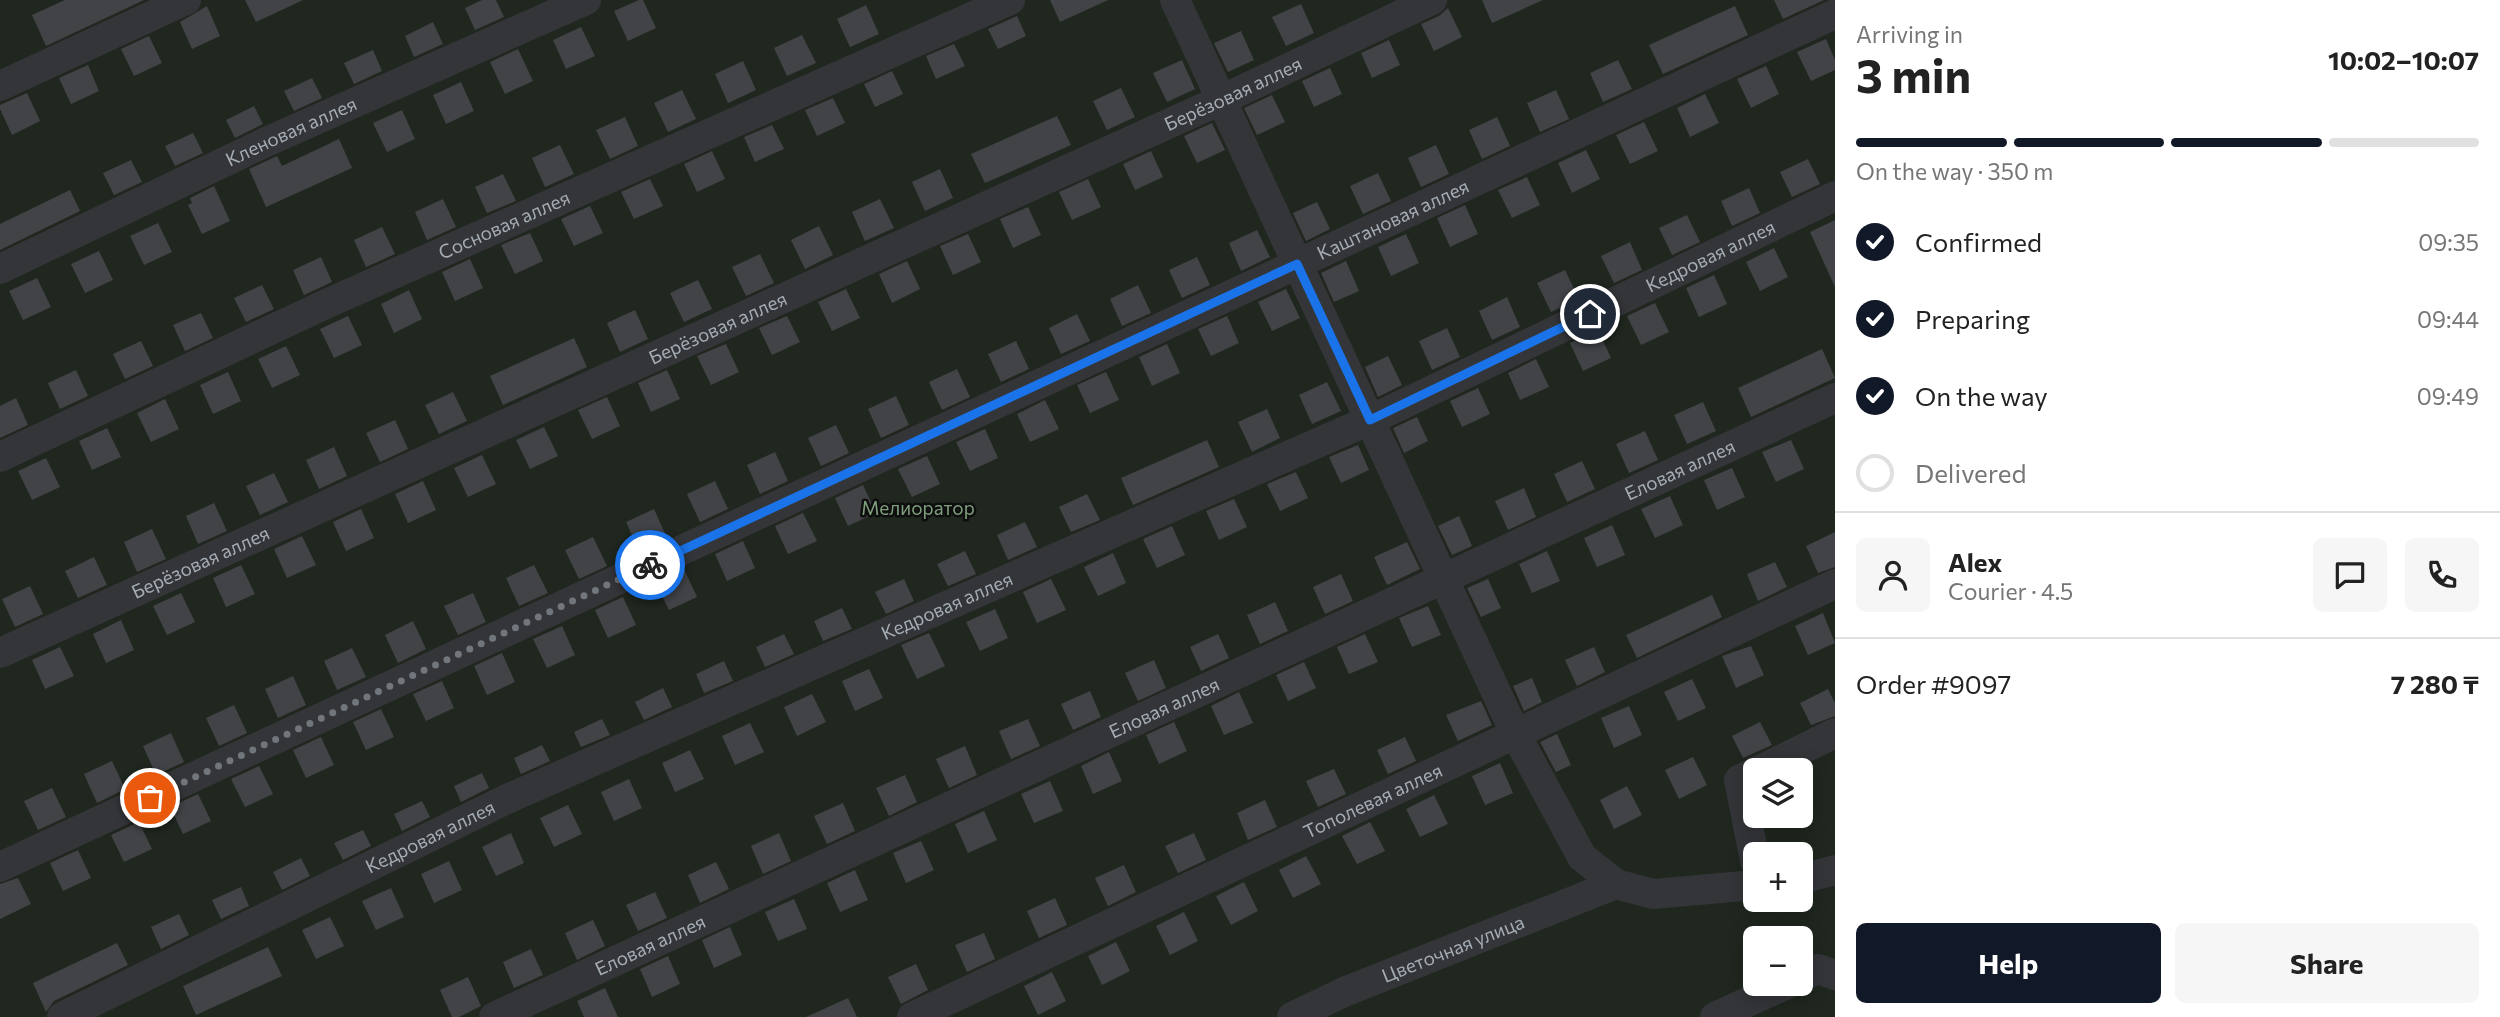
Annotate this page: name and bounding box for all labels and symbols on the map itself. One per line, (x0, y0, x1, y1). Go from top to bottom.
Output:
street label: Берёзовая аллея (1161, 51, 1305, 135)
street label: Кленовая аллея (222, 91, 360, 171)
street label: Каштановая аллея (1313, 174, 1472, 264)
street label: Сосновая аллея (435, 185, 573, 264)
street label: Кедровая аллея (1642, 215, 1779, 297)
pin (1560, 284, 1620, 344)
street label: Берёзовая аллея (645, 286, 790, 369)
street label: Еловая аллея (1621, 434, 1738, 505)
park label: Мелиоратор (861, 496, 975, 519)
street label: Берёзовая аллея (128, 521, 273, 603)
courier (615, 530, 685, 600)
street label: Кедровая аллея (877, 566, 1016, 644)
street label: Еловая аллея (1105, 672, 1223, 743)
street label: Тополевая аллея (1300, 758, 1446, 843)
pin (120, 768, 180, 828)
street label: Кедровая аллея (362, 795, 498, 878)
street label: Еловая аллея (591, 909, 709, 980)
street label: Цветочная улица (1378, 910, 1527, 987)

